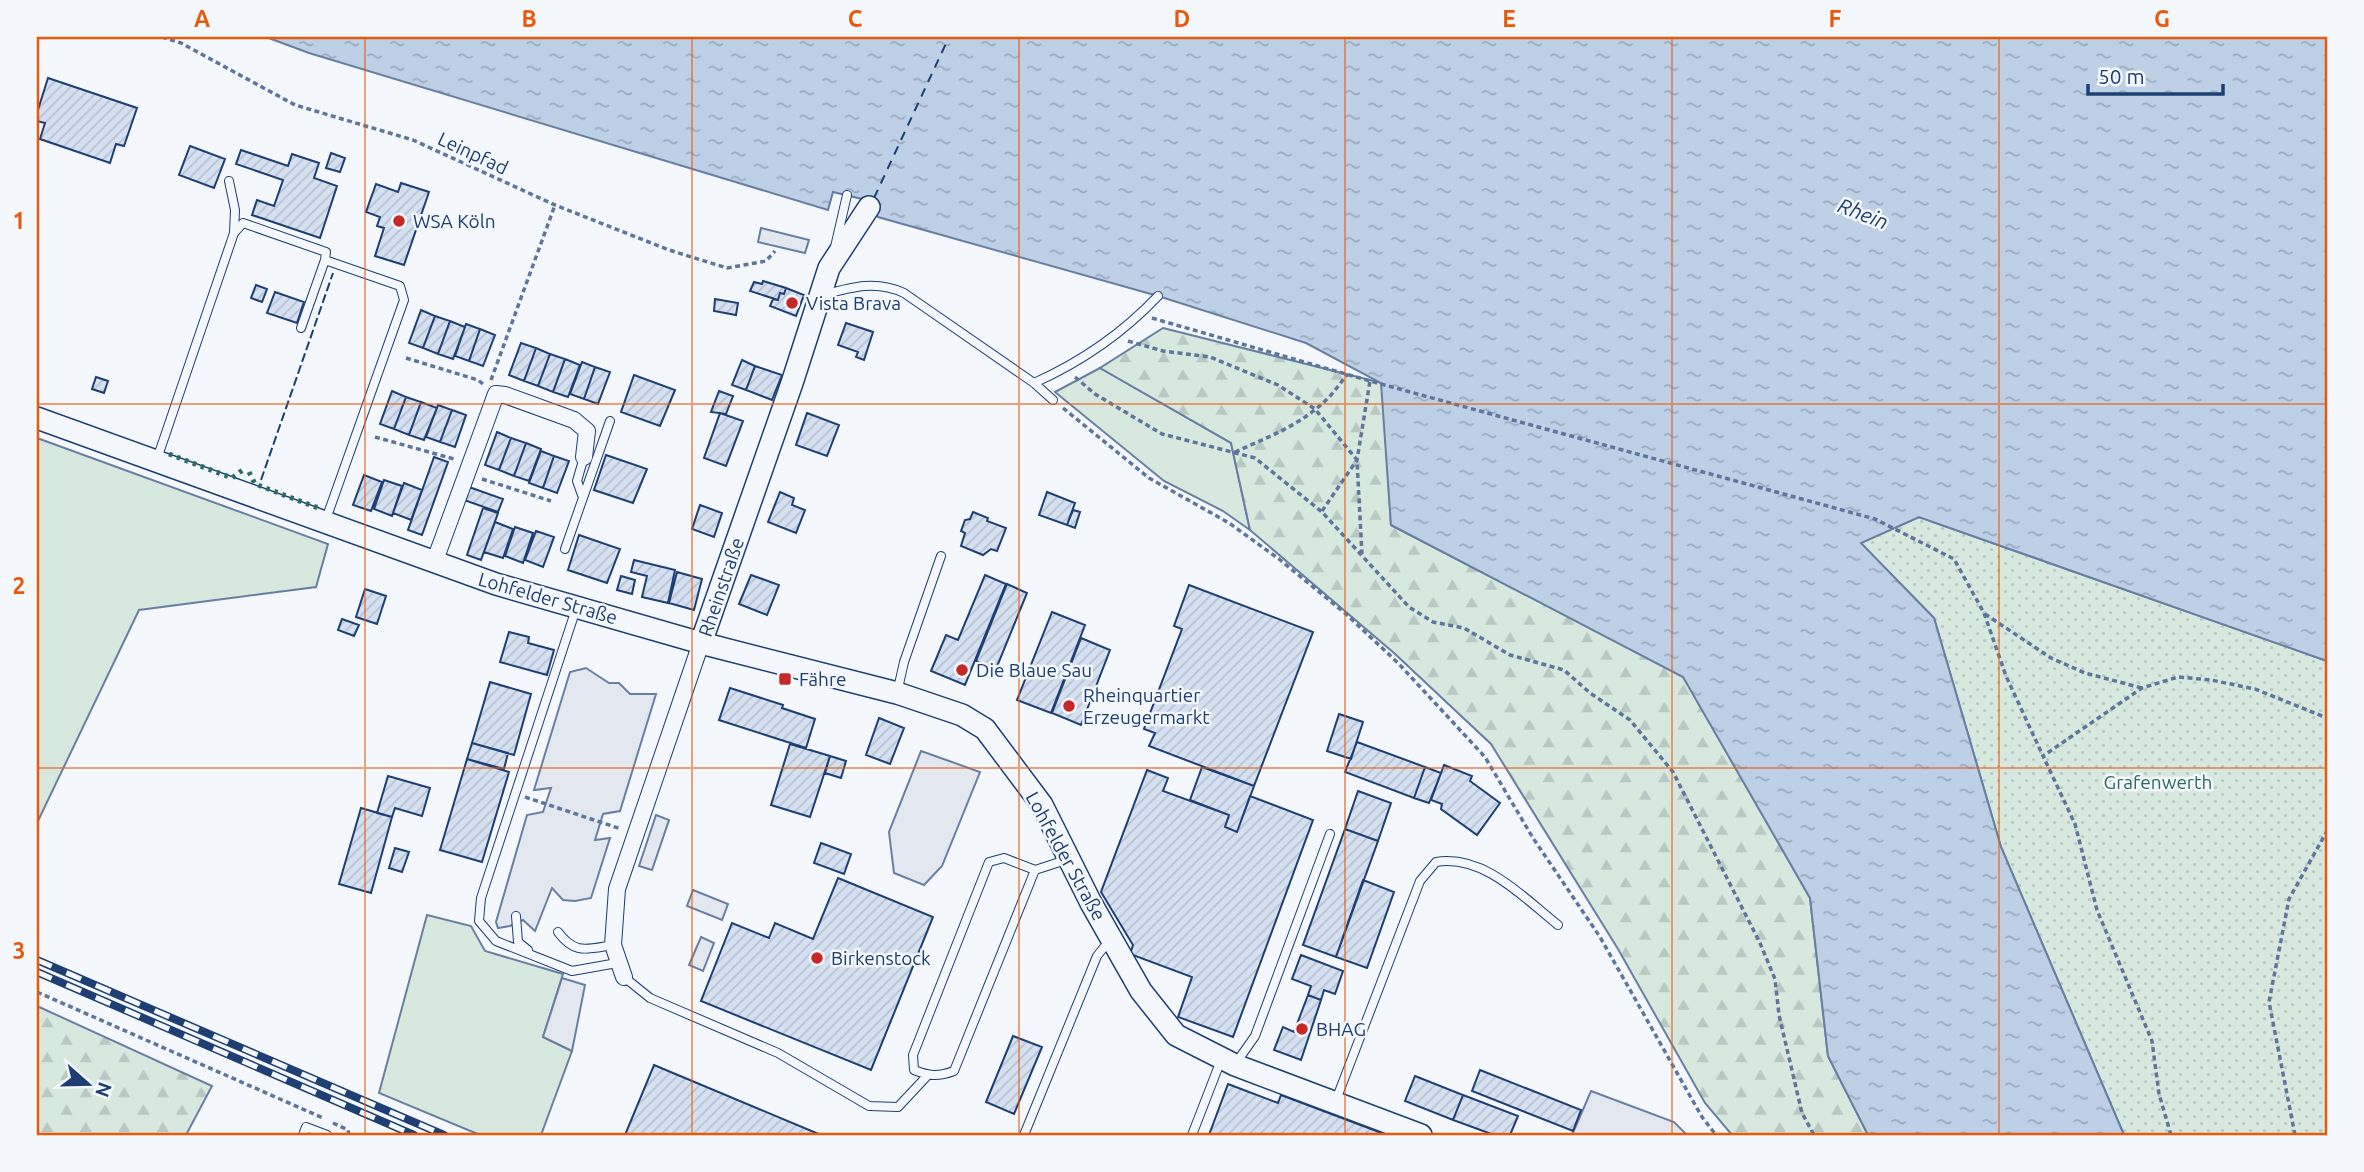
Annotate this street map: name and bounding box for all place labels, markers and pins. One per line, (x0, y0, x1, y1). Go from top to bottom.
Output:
place label: WSA Köln (413, 210, 495, 232)
marker: WSA Köln (391, 213, 407, 229)
place label: Vista Brava (806, 292, 901, 314)
marker: Vista Brava (784, 295, 800, 311)
place label: Die Blaue Sau (976, 659, 1092, 681)
marker: Die Blaue Sau (954, 662, 970, 678)
place label: Fähre (799, 668, 847, 690)
marker: Fähre (777, 671, 793, 687)
place label: Rheinquartier Erzeugermarkt (1083, 684, 1210, 728)
marker: Rheinquartier Erzeugermarkt (1061, 698, 1077, 714)
place label: Birkenstock (831, 947, 931, 969)
marker: Birkenstock (809, 950, 825, 966)
place label: BHAG (1316, 1018, 1366, 1040)
marker: BHAG (1294, 1021, 1310, 1037)

